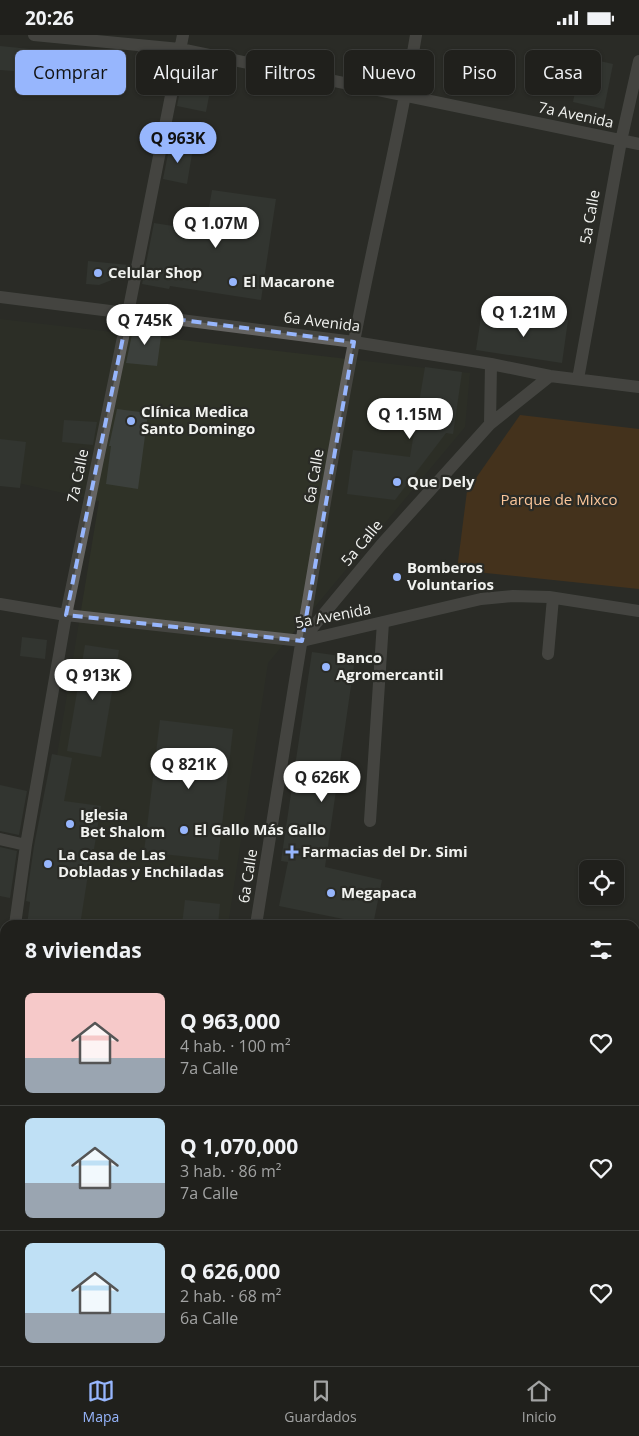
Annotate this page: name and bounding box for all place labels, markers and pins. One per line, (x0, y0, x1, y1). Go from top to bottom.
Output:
pin: Q 963K (137, 121, 219, 164)
pin: Q 1.07M (170, 207, 262, 249)
place label: Celular Shop (108, 262, 202, 282)
marker: Celular Shop (92, 267, 104, 279)
place label: El Macarone (243, 271, 335, 291)
marker: El Macarone (227, 276, 239, 288)
pin: Q 1.21M (478, 295, 570, 338)
pin: Q 745K (104, 303, 186, 346)
pin: Q 1.15M (364, 397, 456, 440)
place label: Clínica Medica Santo Domingo (141, 401, 255, 438)
marker: Clínica Medica Santo Domingo (125, 415, 137, 427)
place label: Que Dely (407, 471, 475, 491)
marker: Que Dely (391, 476, 403, 488)
place label: Bomberos Voluntarios (407, 557, 494, 594)
marker: Bomberos Voluntarios (391, 571, 403, 583)
place label: Banco Agromercantil (336, 647, 444, 684)
pin: Q 913K (52, 659, 134, 701)
marker: Banco Agromercantil (320, 661, 332, 673)
pin: Q 821K (148, 747, 230, 790)
pin: Q 626K (281, 761, 363, 803)
place label: Iglesia Bet Shalom (80, 804, 165, 841)
marker: Iglesia Bet Shalom (64, 818, 76, 830)
place label: El Gallo Más Gallo (194, 819, 326, 839)
marker: El Gallo Más Gallo (178, 824, 190, 836)
place label: Farmacias del Dr. Simi (302, 841, 468, 861)
place label: La Casa de Las Dobladas y Enchiladas (58, 844, 224, 881)
marker: Farmacias del Dr. Simi (286, 846, 298, 858)
marker: La Casa de Las Dobladas y Enchiladas (42, 858, 54, 870)
place label: Megapaca (341, 882, 417, 902)
marker: Megapaca (325, 887, 337, 899)

